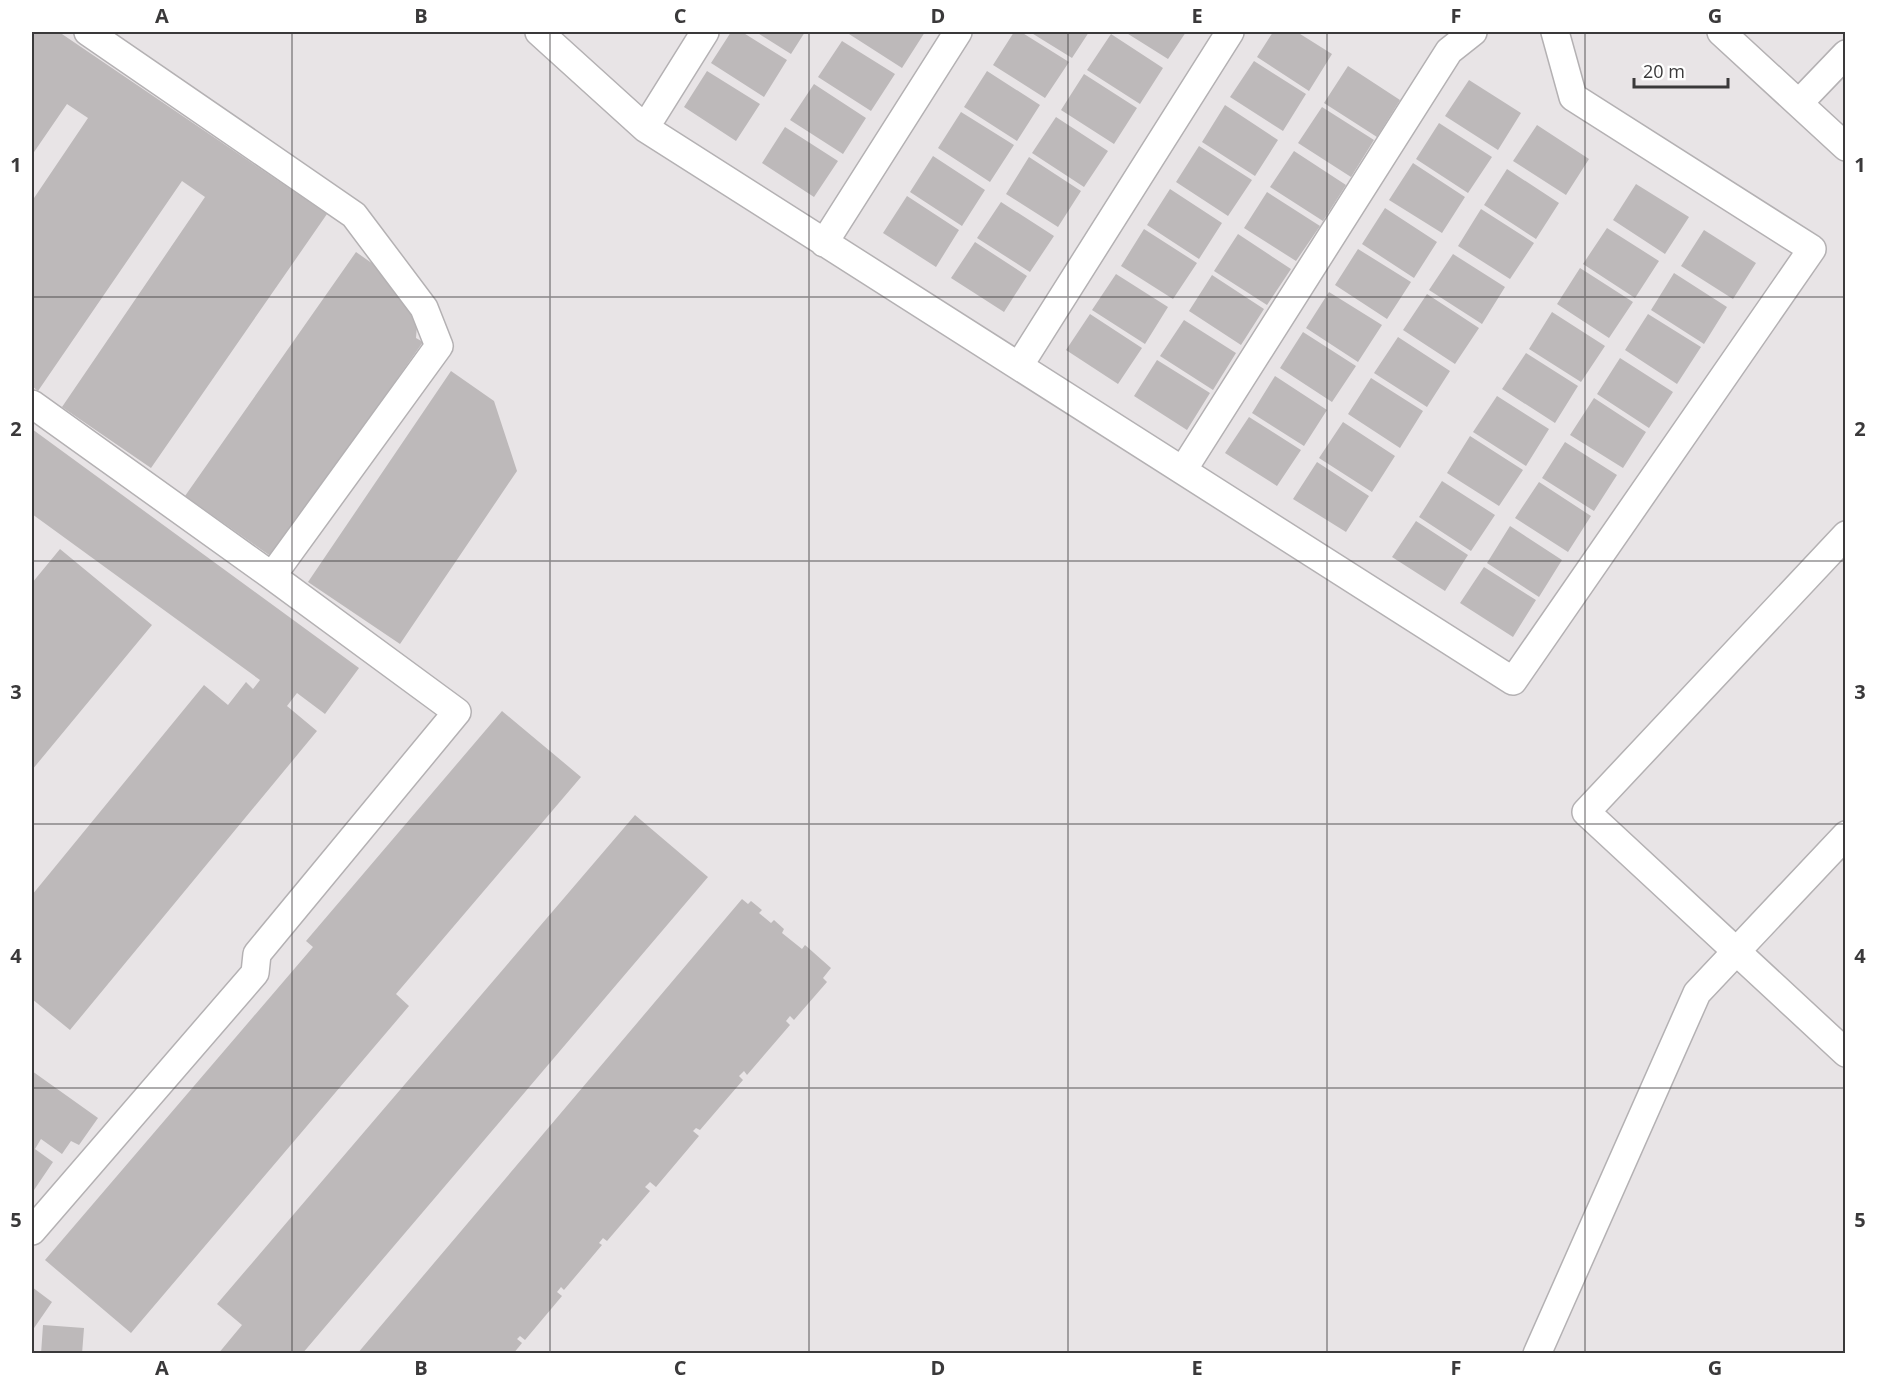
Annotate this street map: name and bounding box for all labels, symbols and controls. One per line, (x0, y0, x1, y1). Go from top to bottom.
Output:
text: A (155, 2, 169, 29)
text: B (414, 2, 428, 29)
text: C (674, 2, 687, 29)
text: D (931, 2, 945, 29)
text: E (1191, 2, 1203, 29)
text: F (1451, 2, 1461, 29)
text: G (1708, 2, 1722, 29)
scale bar (1634, 51, 1728, 89)
text: 20 m (1643, 59, 1685, 83)
text: 1 (10, 151, 22, 178)
text: 1 (1854, 151, 1866, 178)
text: 2 (10, 415, 22, 442)
text: 2 (1854, 415, 1866, 442)
text: 3 (10, 678, 22, 705)
text: 3 (1854, 678, 1866, 705)
text: 4 (10, 942, 22, 969)
text: 4 (1854, 942, 1866, 969)
text: 5 (10, 1206, 22, 1233)
text: 5 (1854, 1206, 1866, 1233)
text: A (155, 1354, 169, 1381)
text: B (414, 1354, 428, 1381)
text: C (674, 1354, 687, 1381)
text: D (931, 1354, 945, 1381)
text: E (1191, 1354, 1203, 1381)
text: F (1451, 1354, 1461, 1381)
text: G (1708, 1354, 1722, 1381)

